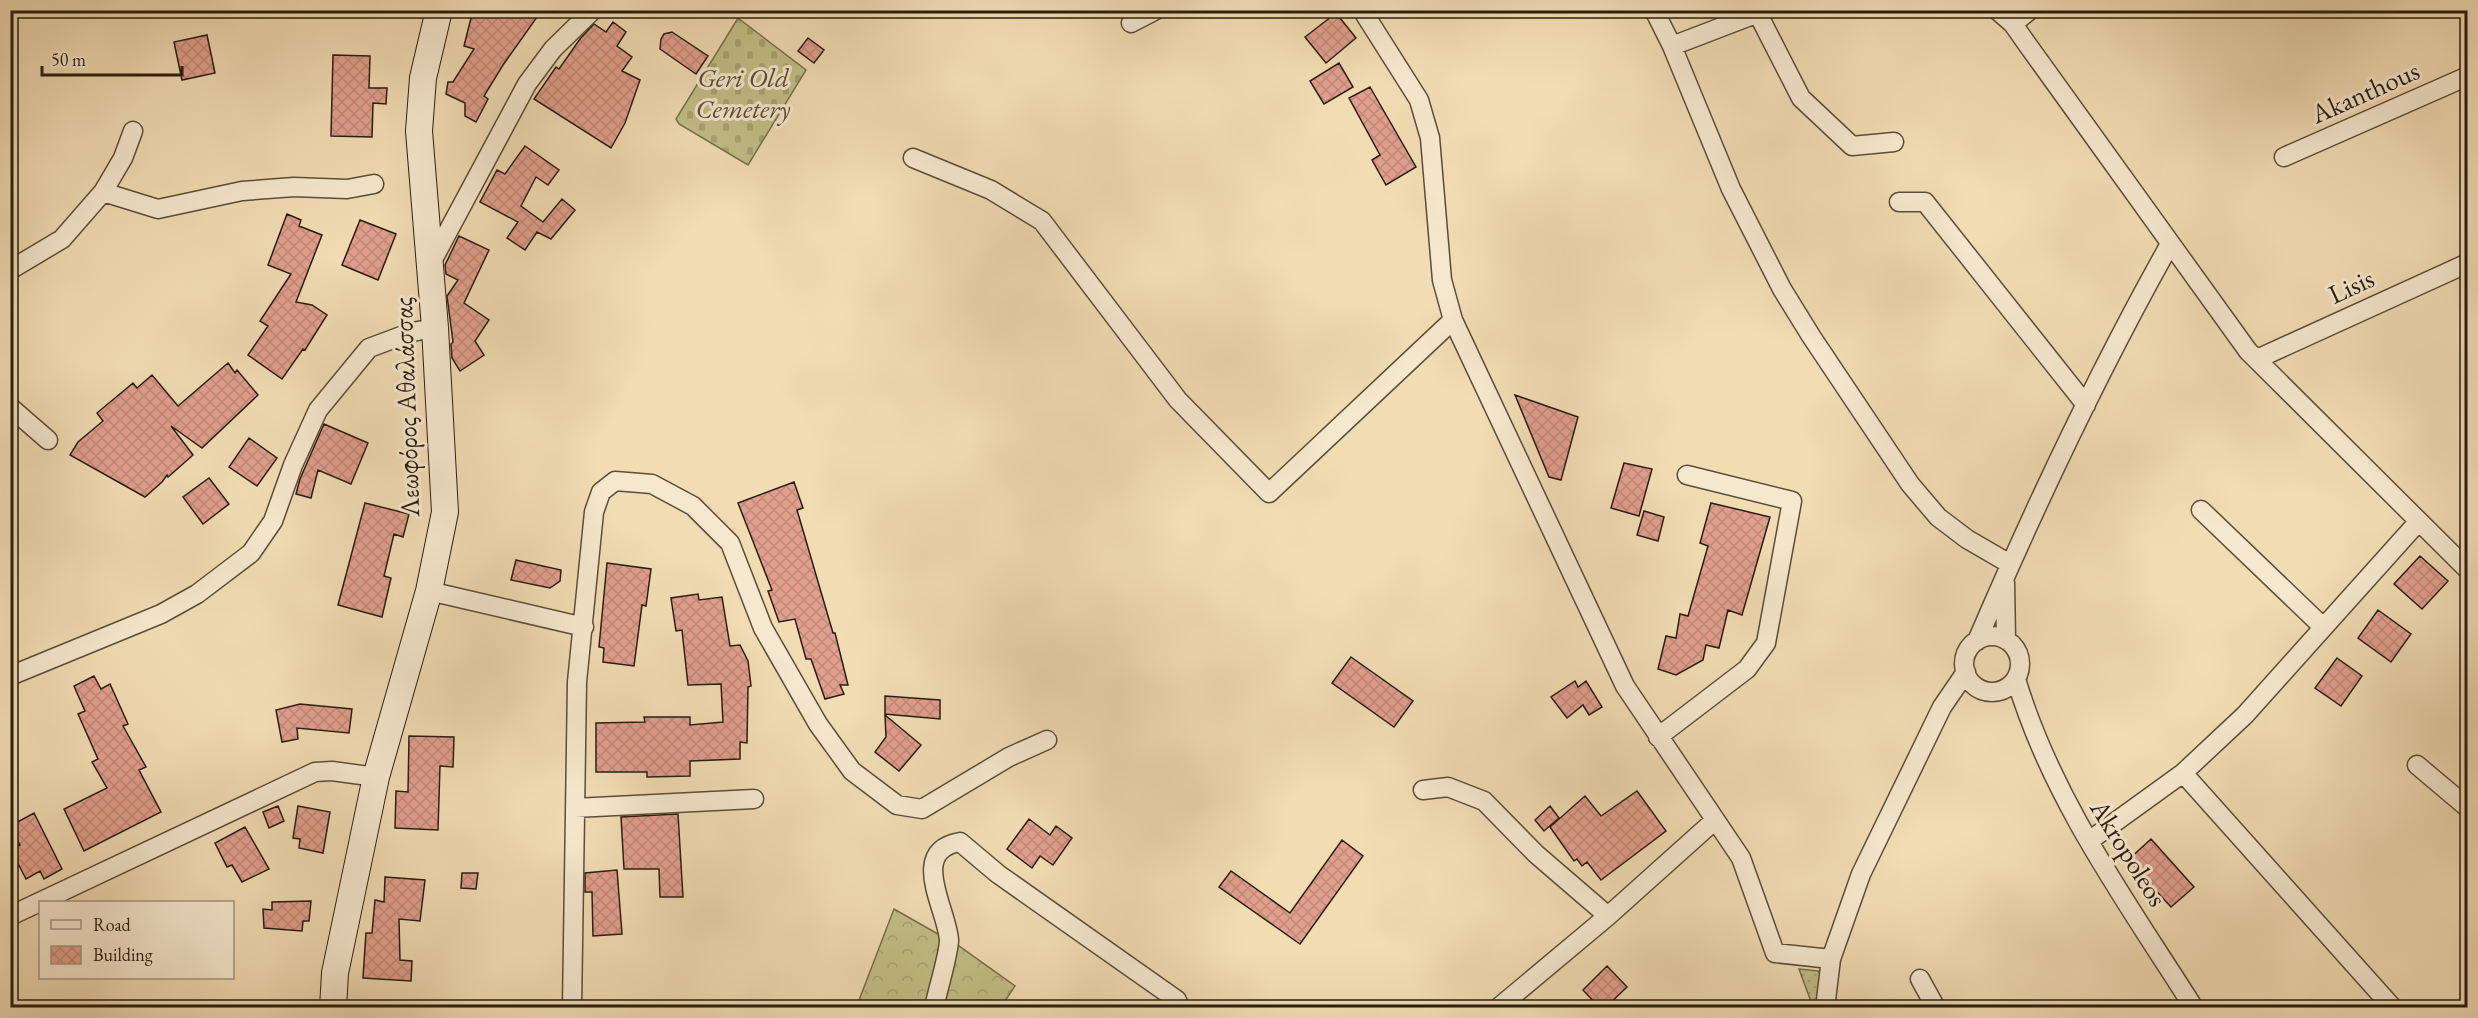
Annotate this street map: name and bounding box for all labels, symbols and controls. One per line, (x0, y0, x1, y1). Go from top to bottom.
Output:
scale bar (42, 39, 182, 77)
text: 50 m (51, 48, 86, 71)
street label: Akanthous (2304, 53, 2425, 132)
park label: Geri Old Cemetery (695, 60, 791, 126)
street label: Lisis (2323, 260, 2379, 312)
street label: Λεωφόρος Αθαλάσσας (385, 297, 427, 518)
street label: Akropoleos (2082, 792, 2176, 913)
legend (39, 901, 234, 979)
text: Road (93, 913, 132, 936)
text: Building (93, 943, 153, 966)

